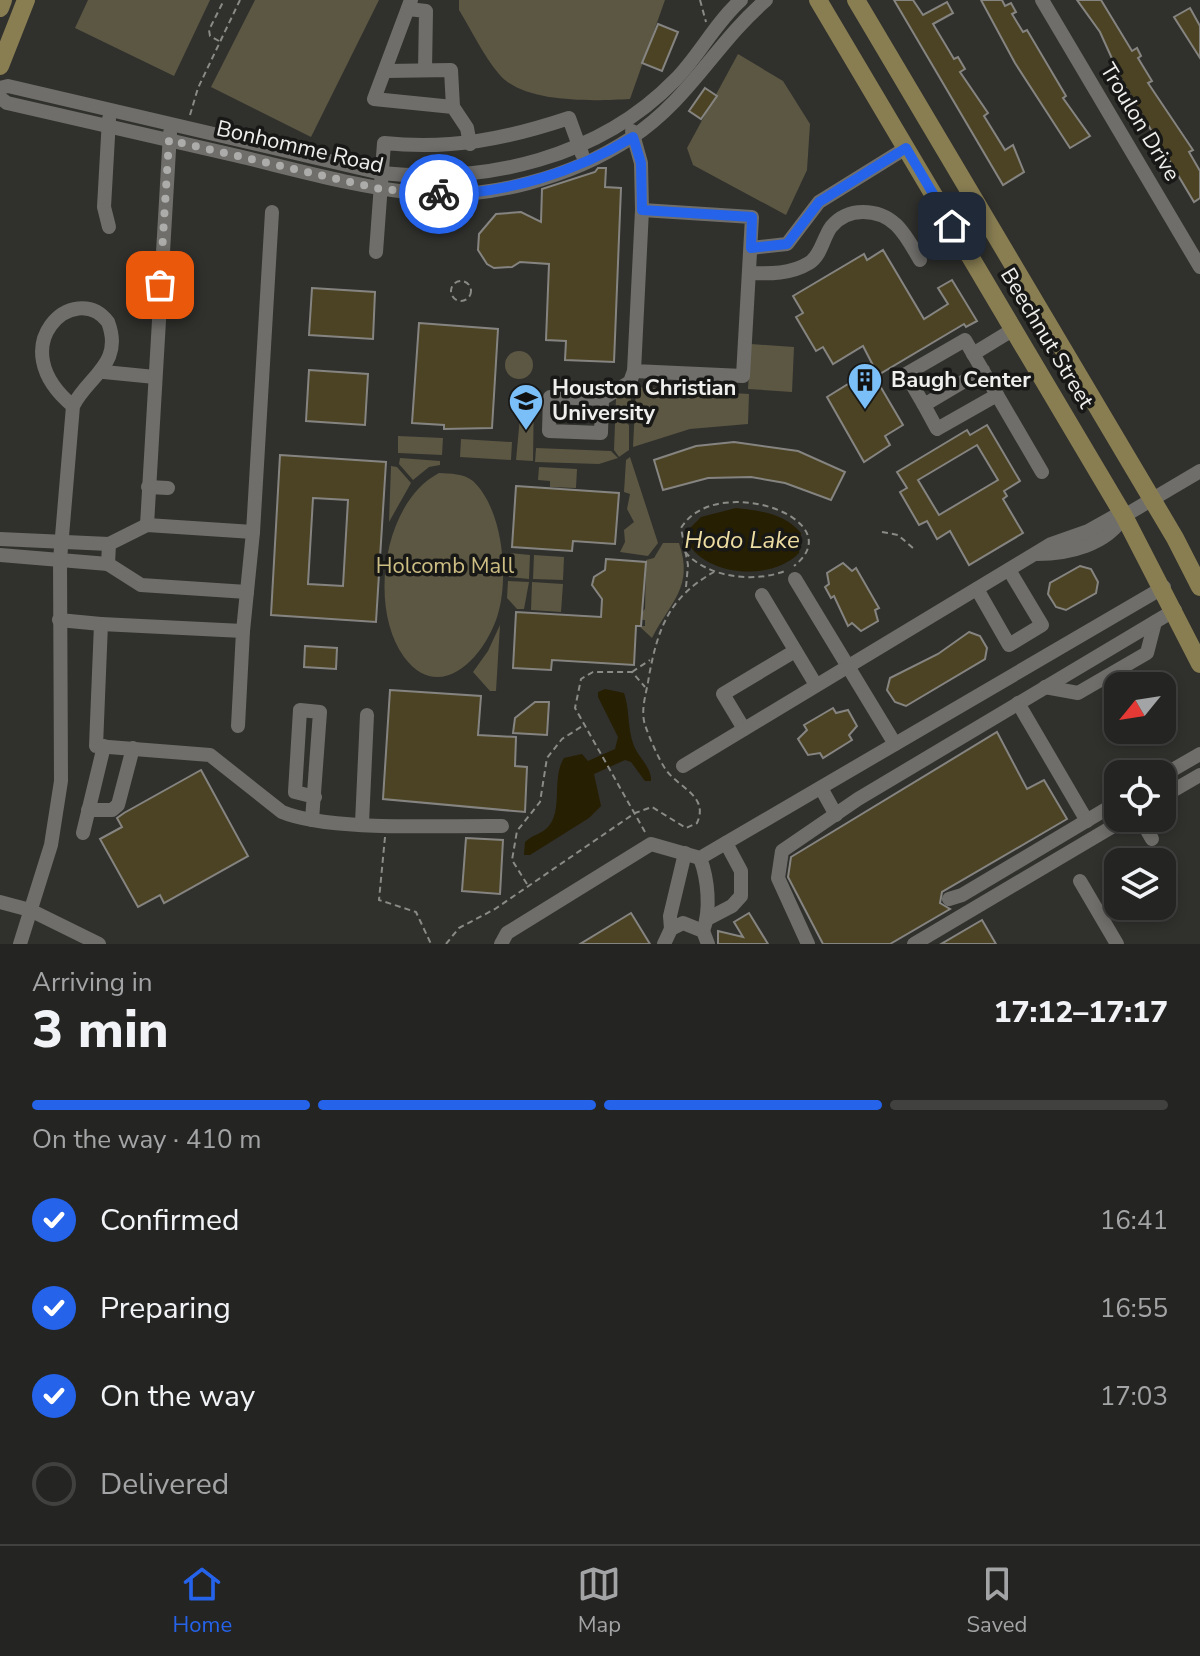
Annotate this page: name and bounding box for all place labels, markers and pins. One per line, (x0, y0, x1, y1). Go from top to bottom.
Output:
pin (918, 192, 986, 260)
pin (126, 251, 194, 319)
building icon: Baugh Center (846, 361, 884, 411)
place label: Baugh Center (891, 365, 1031, 395)
place label: Houston Christian University (552, 373, 737, 428)
school or university icon: Houston Christian University (507, 382, 545, 432)

